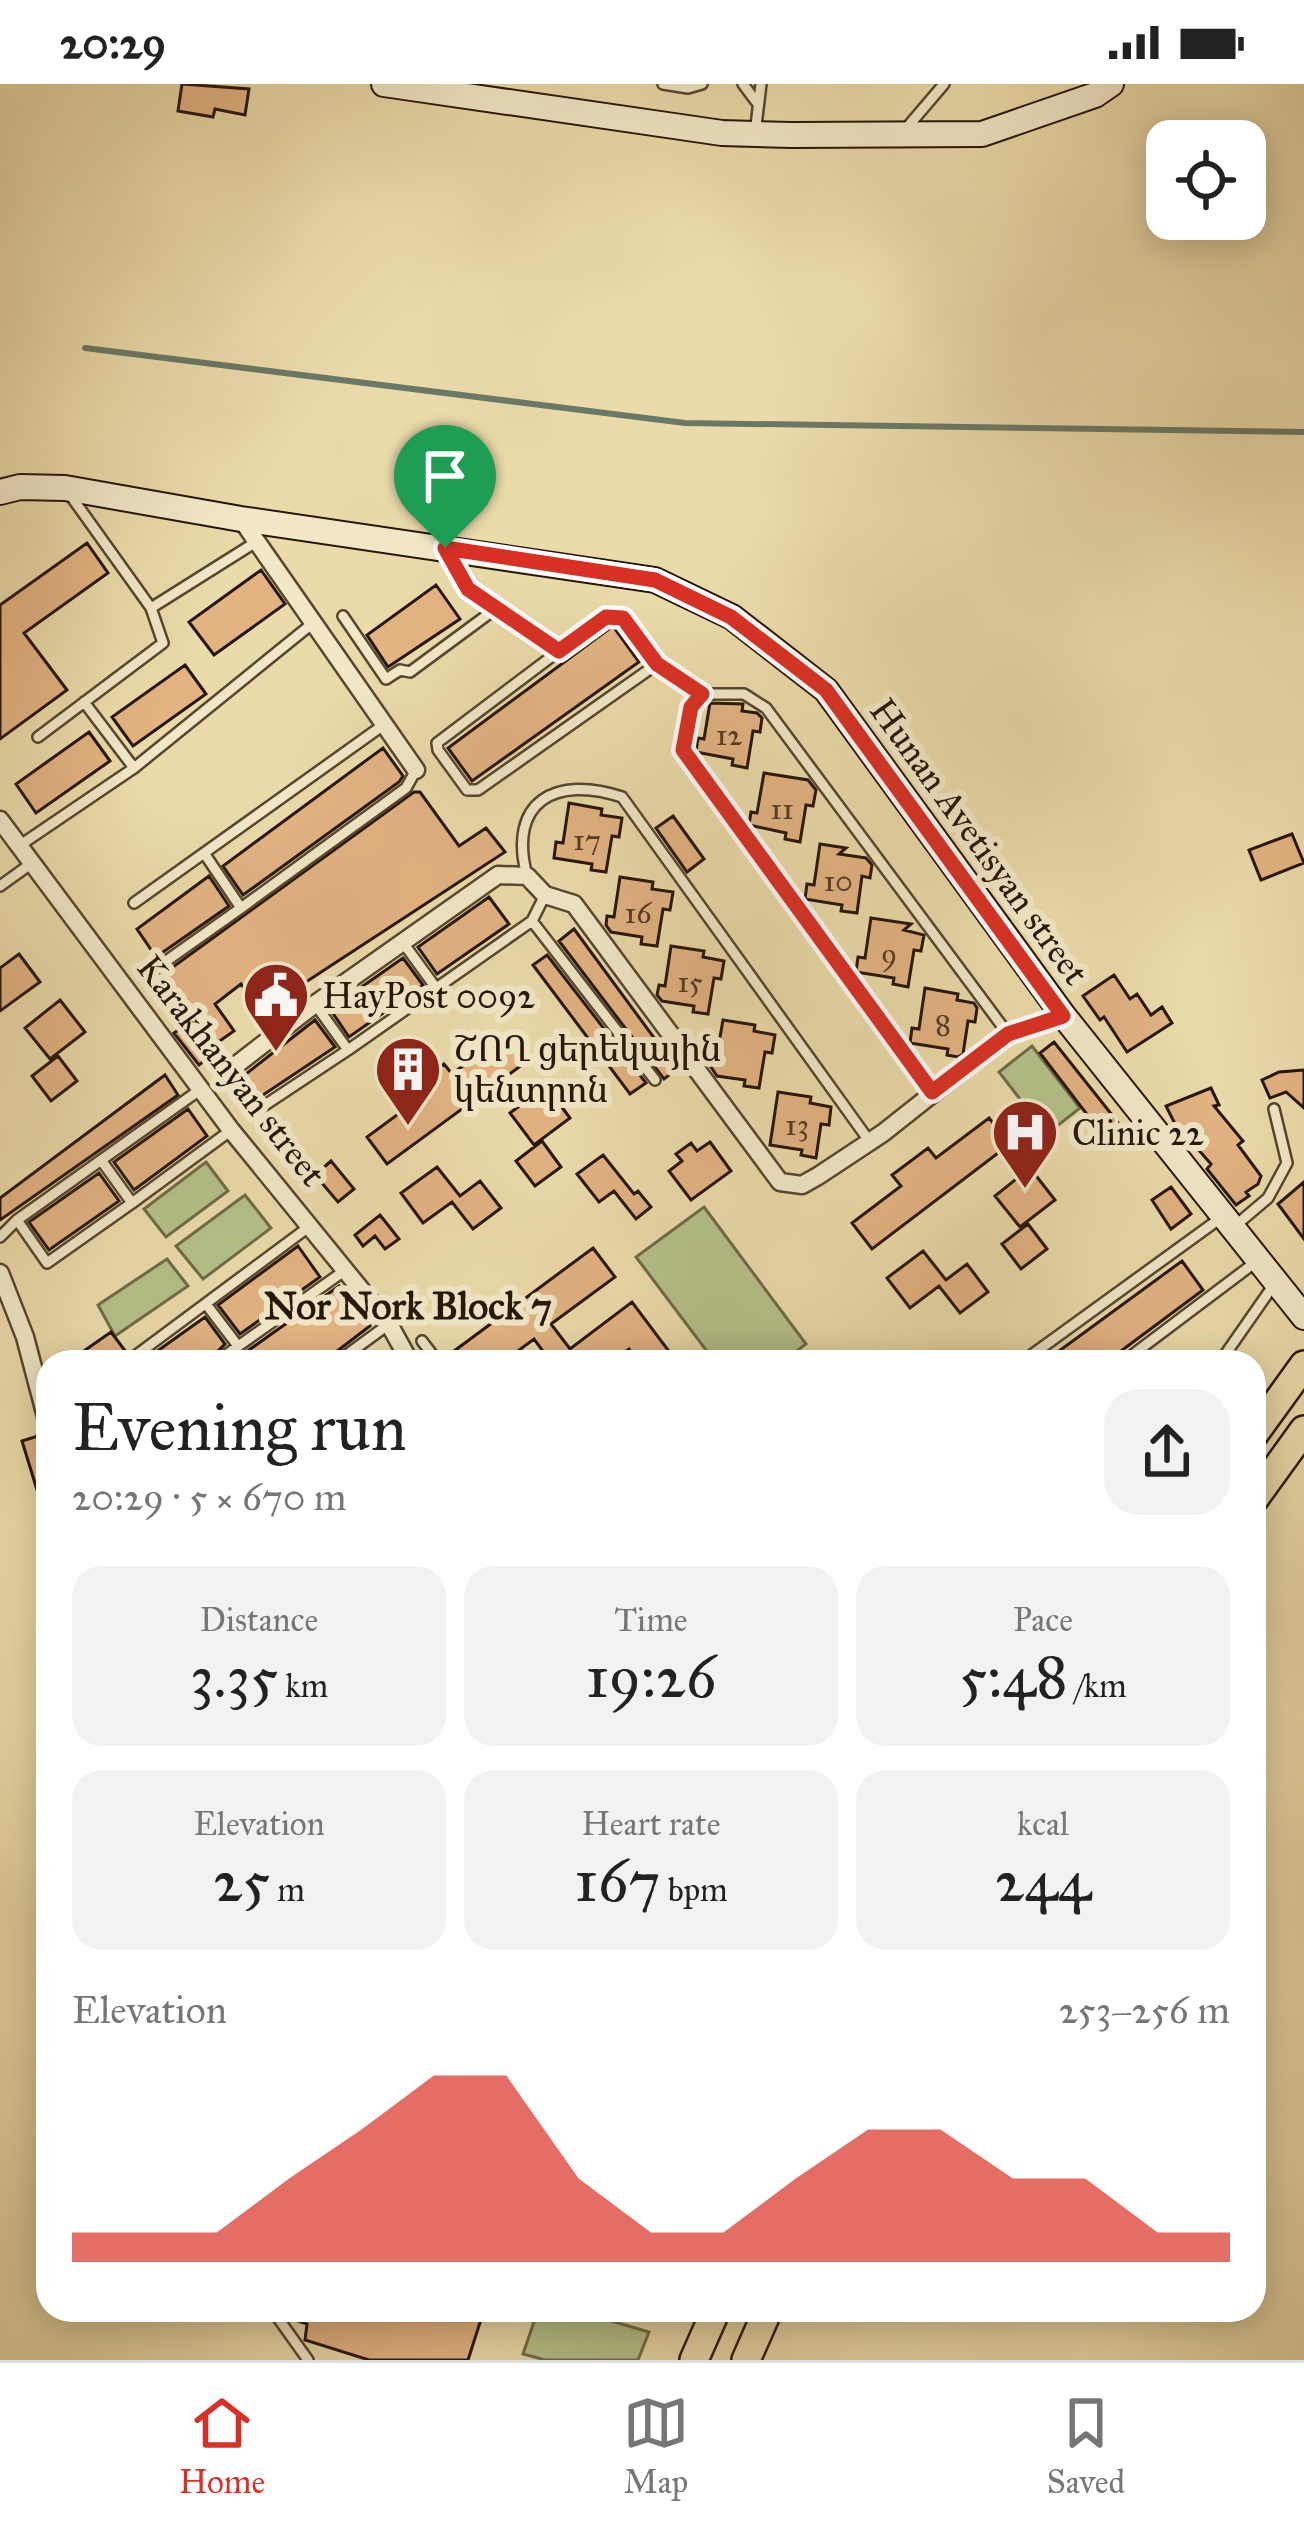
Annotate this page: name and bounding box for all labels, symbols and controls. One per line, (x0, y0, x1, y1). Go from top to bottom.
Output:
text: 20:29 (60, 15, 166, 70)
map controls (1146, 120, 1266, 240)
button: locate (1146, 120, 1266, 240)
pin (394, 425, 496, 548)
icon: arrive (412, 443, 478, 509)
street label: Hunan Avetisyan street (861, 690, 1098, 994)
house number: 12 (716, 717, 743, 753)
house number: 11 (770, 791, 794, 827)
house number: 17 (573, 822, 601, 858)
house number: 10 (823, 863, 853, 899)
house number: 16 (624, 895, 653, 931)
house number: 9 (881, 936, 897, 973)
street label: Karakhanyan street (127, 946, 335, 1195)
public building icon: HayPost 0092 (241, 960, 311, 1054)
house number: 15 (677, 964, 703, 1000)
place label: HayPost 0092 (322, 974, 535, 1018)
house number: 8 (935, 1007, 951, 1043)
place label: ՇՈՂ ցերեկային կենտրոն (454, 1027, 721, 1112)
building icon: ՇՈՂ ցերեկային կենտրոն (373, 1034, 443, 1128)
hospital icon: Clinic 22 (990, 1097, 1060, 1191)
house number: 13 (785, 1107, 809, 1143)
place label: Clinic 22 (1072, 1111, 1204, 1155)
district label: Nor Nork Block 7 (264, 1282, 552, 1330)
text: Evening run (72, 1387, 407, 1468)
button: share (1104, 1389, 1230, 1515)
text: 20:29 · 5 × 670 m (72, 1473, 347, 1521)
text: Distance (200, 1600, 318, 1640)
text: Time (614, 1600, 688, 1640)
text: Pace (1013, 1600, 1073, 1640)
text: 3.35 (190, 1640, 278, 1713)
text: 19:26 (586, 1640, 716, 1713)
text: 5:48 (959, 1640, 1068, 1713)
text: km (278, 1666, 328, 1706)
text: /km (1068, 1666, 1127, 1706)
text: Elevation (193, 1804, 325, 1844)
text: Heart rate (582, 1804, 720, 1844)
text: kcal (1017, 1804, 1069, 1844)
text: 25 (213, 1844, 270, 1917)
text: 167 (574, 1844, 661, 1917)
text: 244 (995, 1844, 1091, 1917)
text: m (270, 1870, 305, 1910)
text: bpm (661, 1870, 728, 1910)
text: Elevation (72, 1986, 227, 2034)
text: 253–256 m (1059, 1986, 1230, 2034)
tab: Home (179, 2390, 265, 2502)
tab: Map (623, 2390, 689, 2502)
tab: Saved (1047, 2390, 1125, 2502)

